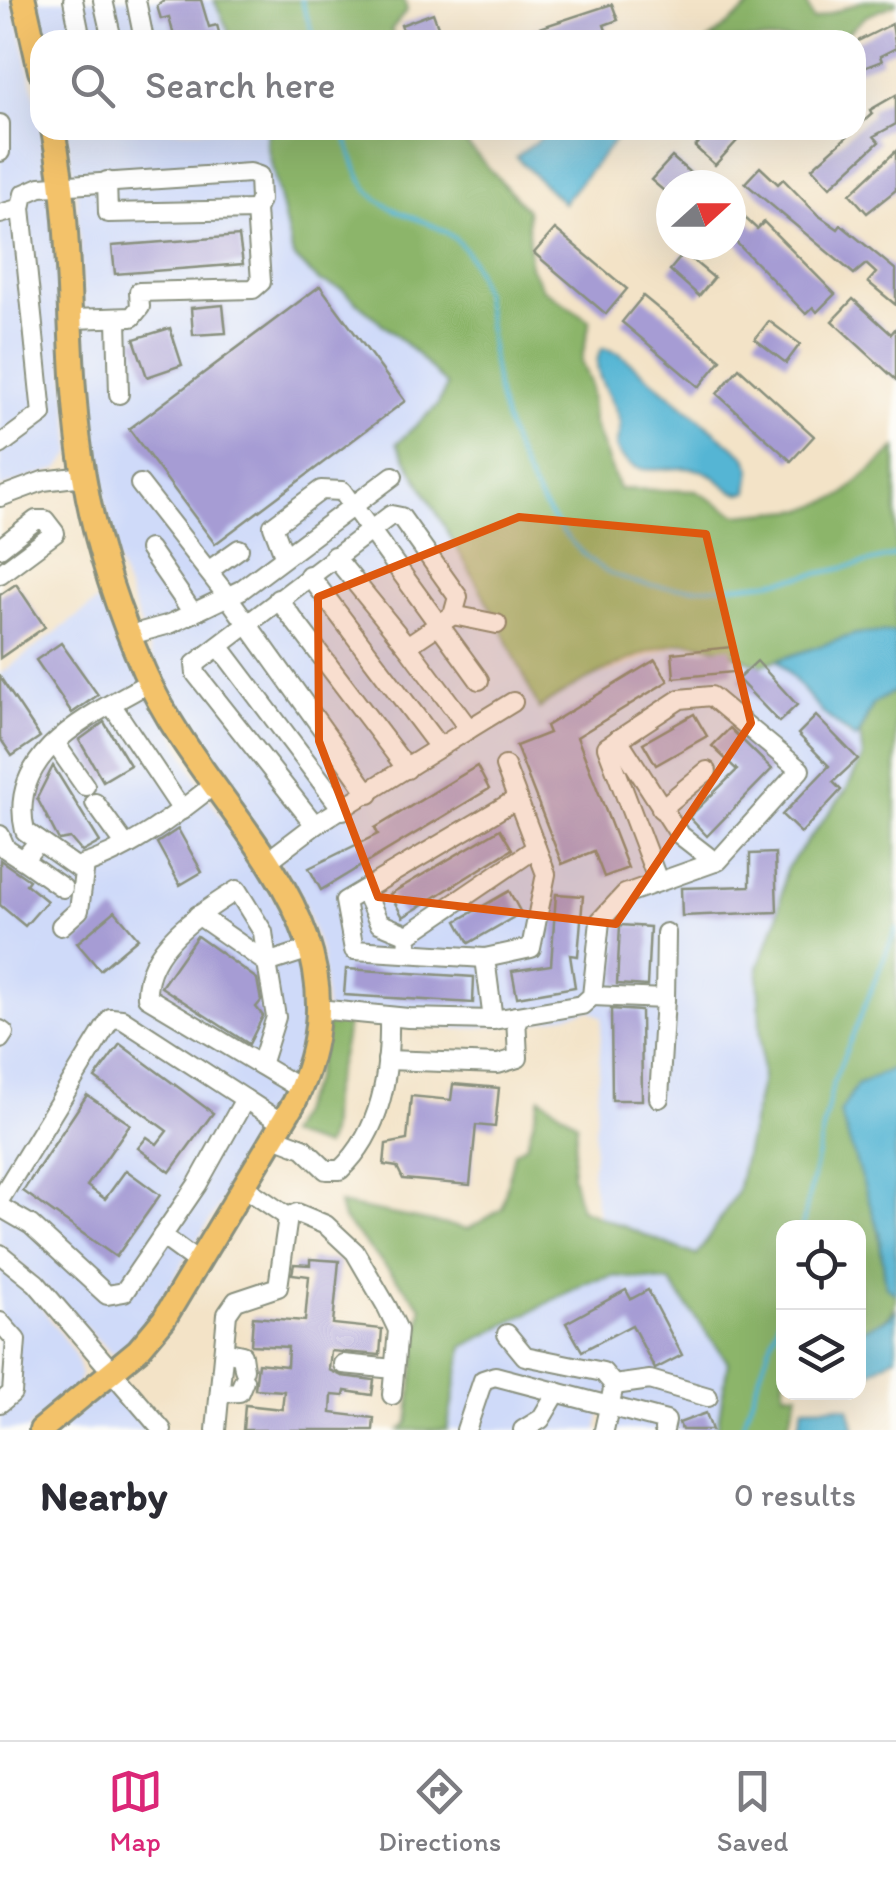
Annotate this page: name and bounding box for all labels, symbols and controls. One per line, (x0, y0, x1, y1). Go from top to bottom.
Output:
search box (30, 30, 866, 140)
icon: search (65, 58, 120, 113)
text: Search here (145, 62, 336, 108)
north arrow (656, 170, 746, 260)
map controls (776, 1220, 866, 1400)
button: locate (776, 1220, 866, 1310)
button: layers (776, 1310, 866, 1400)
text: Nearby (40, 1470, 167, 1521)
text: 0 results (734, 1476, 856, 1514)
tab: Map (108, 1764, 163, 1858)
tab: Directions (378, 1764, 501, 1858)
tab: Saved (717, 1764, 788, 1858)

